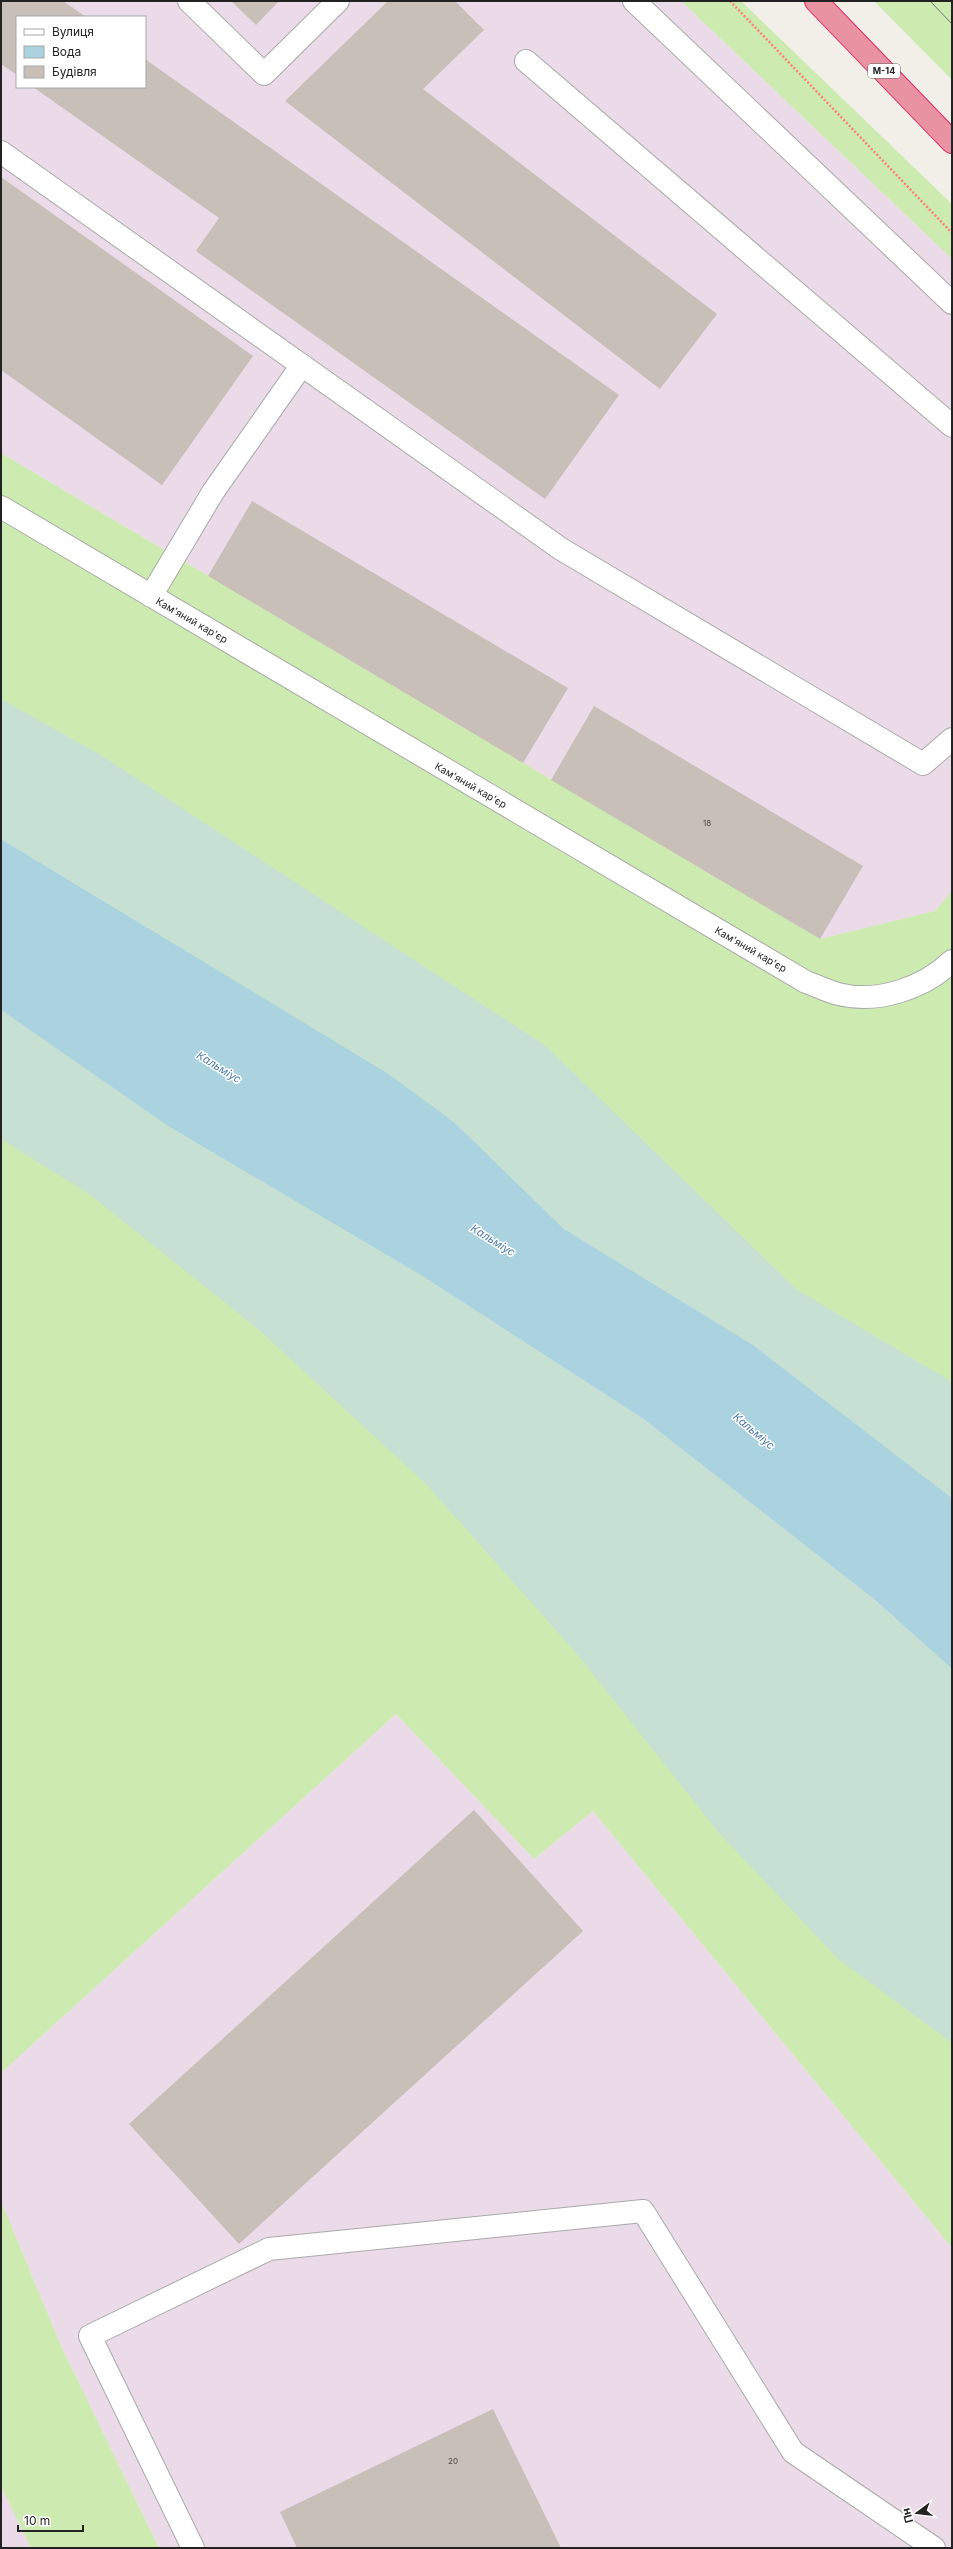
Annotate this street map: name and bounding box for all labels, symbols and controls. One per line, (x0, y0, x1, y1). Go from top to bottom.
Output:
legend (16, 16, 146, 88)
text: Вулиця (52, 24, 94, 39)
text: Вода (52, 44, 81, 59)
text: Будівля (52, 64, 97, 79)
road number: М-14 (868, 64, 900, 78)
street label: Кам'яний кар'єр (154, 595, 230, 645)
street label: Кам'яний кар'єр (433, 760, 509, 810)
house number: 18 (703, 818, 711, 828)
street label: Кам'яний кар'єр (713, 924, 789, 974)
water label: Кальміус (194, 1048, 244, 1086)
water label: Кальміус (468, 1221, 518, 1259)
water label: Кальміус (730, 1410, 778, 1452)
house number: 20 (448, 2456, 458, 2466)
north arrow (897, 2493, 937, 2533)
text: Пн (899, 2506, 916, 2525)
scale bar (18, 2507, 83, 2533)
text: 10 m (24, 2513, 50, 2528)

